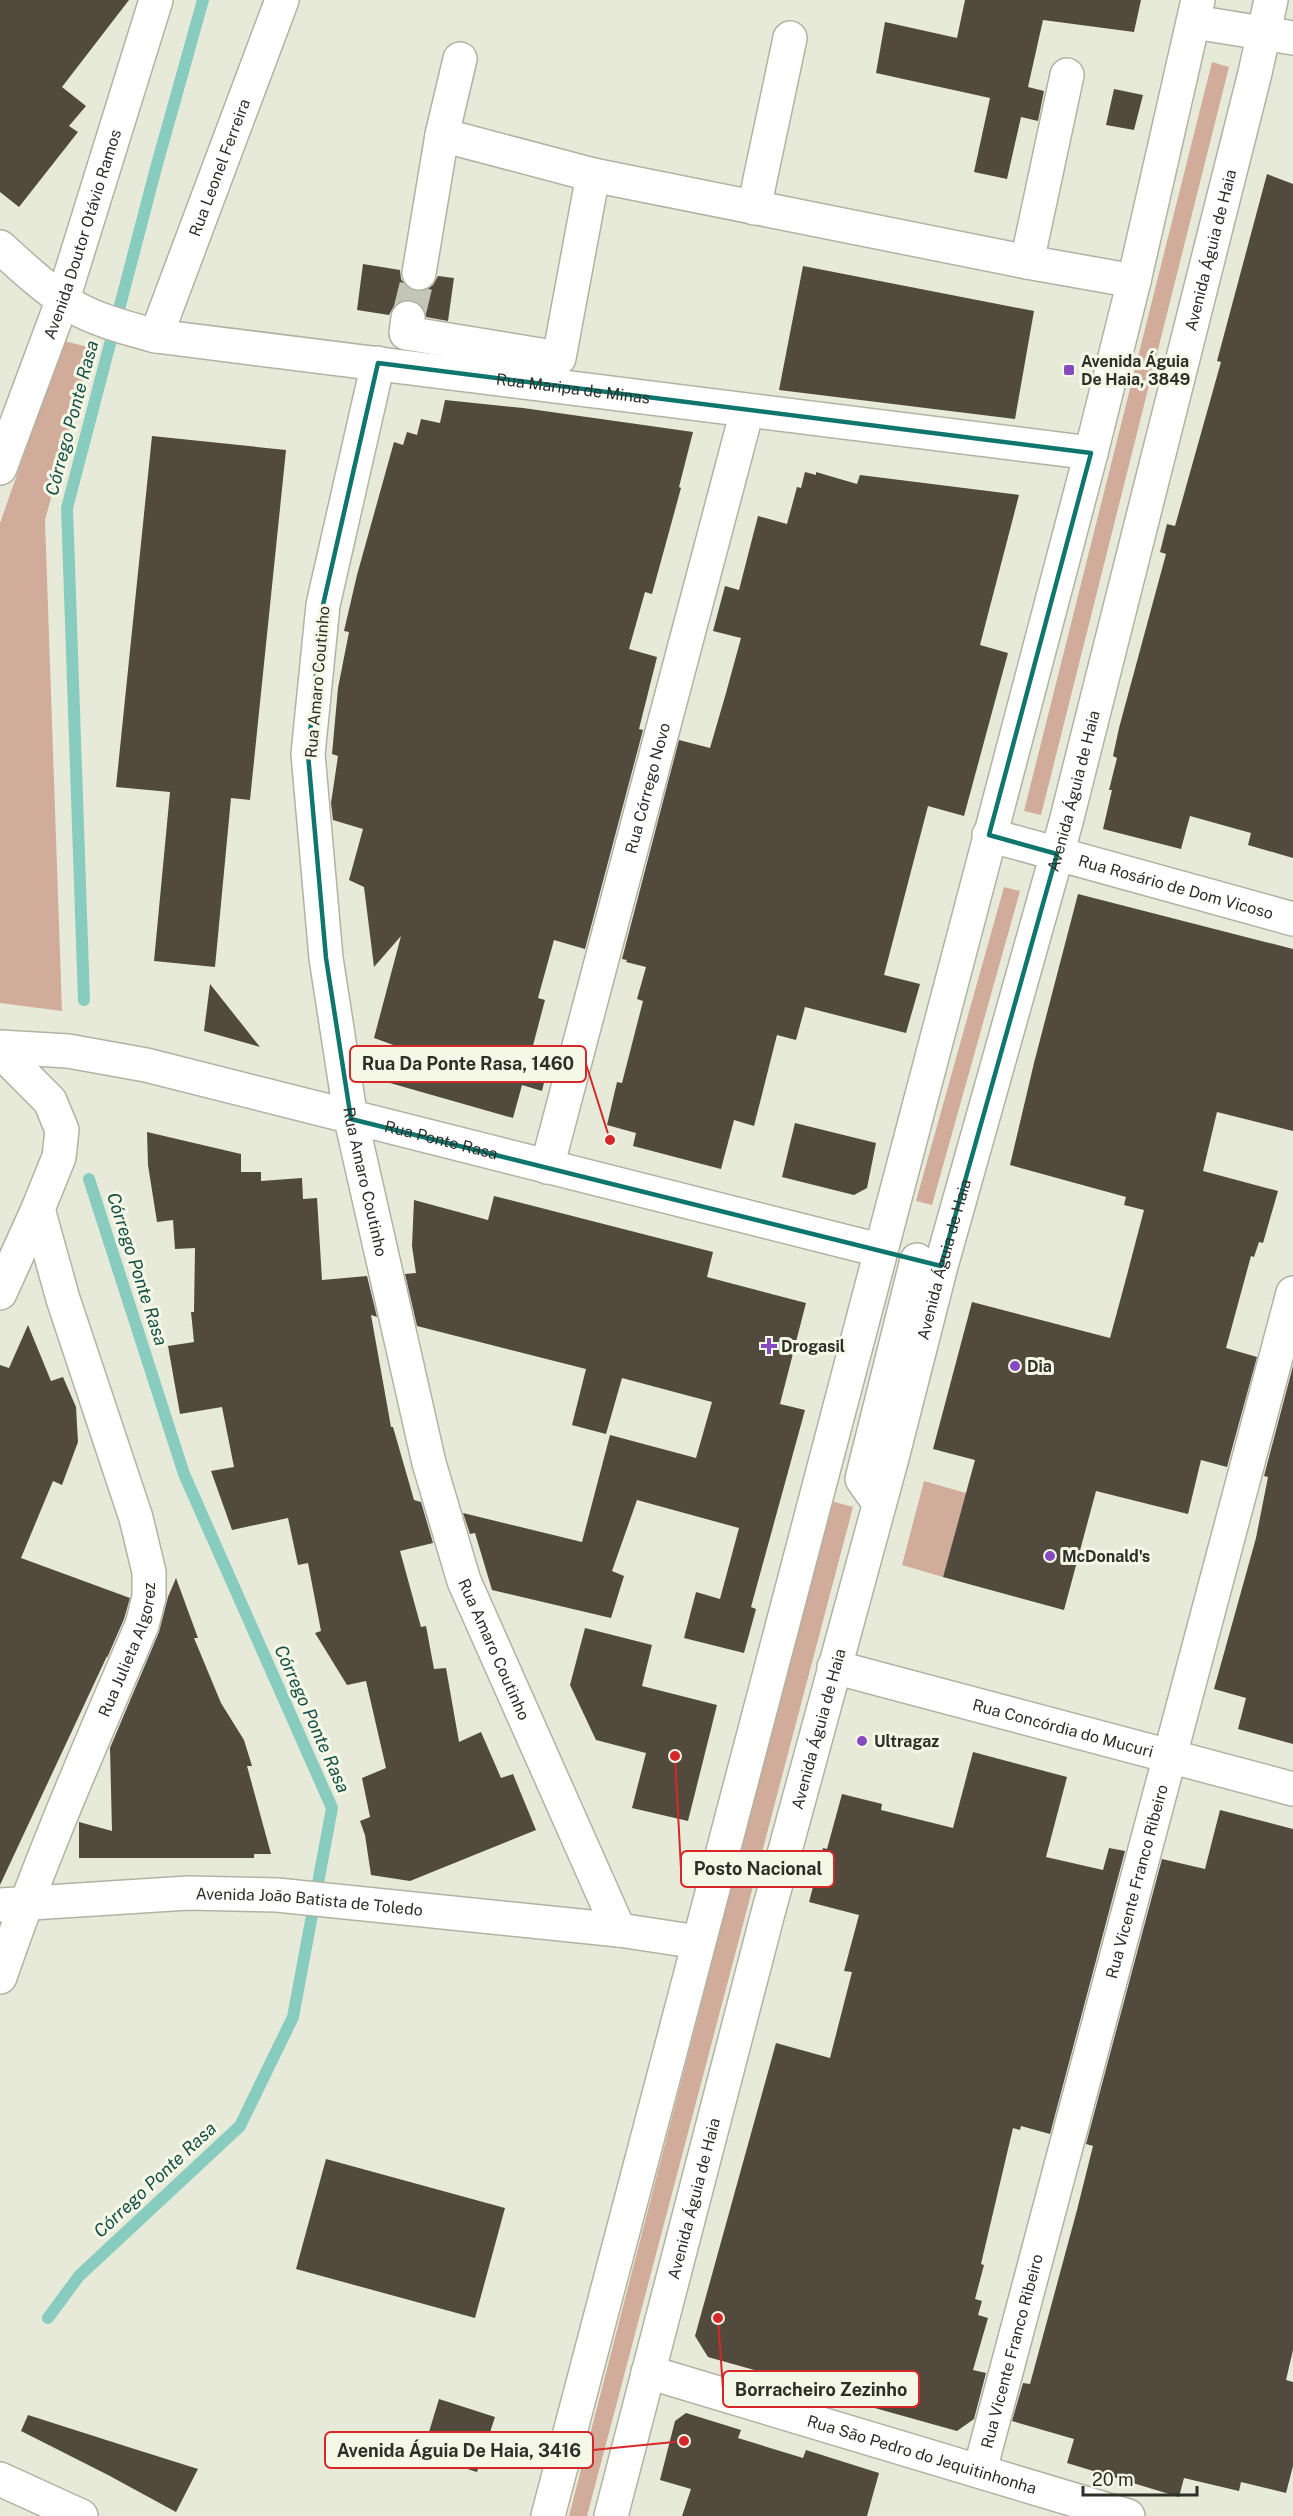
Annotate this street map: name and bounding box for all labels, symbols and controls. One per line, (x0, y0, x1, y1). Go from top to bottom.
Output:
street label: Rua Leonel Ferreira (185, 96, 254, 239)
street label: Avenida Doutor Otávio Ramos (40, 127, 125, 342)
street label: Avenida Águia de Haia (1181, 167, 1240, 333)
water label: Córrego Ponte Rasa (41, 338, 102, 498)
place label: Avenida Águia De Haia, 3849 (1081, 351, 1190, 389)
marker: Avenida Águia De Haia, 3849 (1062, 363, 1076, 377)
street label: Rua Maripa de Minas (495, 370, 651, 408)
street label: Rua Amaro Coutinho (301, 605, 334, 759)
street label: Avenida Águia de Haia (1043, 708, 1104, 874)
street label: Rua Córrego Novo (621, 721, 674, 856)
street label: Rua Rosário de Dom Vicoso (1076, 851, 1276, 923)
callout: Rua Da Ponte Rasa, 1460 (350, 1046, 586, 1082)
text: Rua Da Ponte Rasa, 1460 (362, 1053, 574, 1074)
street label: Rua Amaro Coutinho (339, 1106, 391, 1259)
street label: Rua Ponte Rasa (383, 1117, 500, 1163)
street label: Avenida Águia de Haia (914, 1177, 975, 1342)
water label: Córrego Ponte Rasa (103, 1190, 172, 1348)
place label: Drogasil (781, 1337, 845, 1356)
marker: Drogasil (762, 1339, 776, 1353)
place label: Dia (1027, 1357, 1052, 1376)
marker: Dia (1008, 1359, 1022, 1373)
place label: McDonald's (1062, 1547, 1150, 1566)
marker: McDonald's (1043, 1549, 1057, 1563)
street label: Rua Amaro Coutinho (454, 1576, 534, 1723)
street label: Rua Julieta Algorez (95, 1582, 159, 1720)
water label: Córrego Ponte Rasa (270, 1642, 355, 1796)
street label: Avenida Águia de Haia (788, 1646, 850, 1812)
street label: Rua Concórdia do Mucuri (970, 1695, 1155, 1761)
place label: Ultragaz (874, 1732, 939, 1751)
marker: Ultragaz (855, 1734, 869, 1748)
street label: Rua Vicente Franco Ribeiro (1102, 1782, 1172, 1981)
callout: Posto Nacional (681, 1851, 834, 1887)
text: Posto Nacional (694, 1858, 822, 1879)
street label: Avenida João Batista de Toledo (195, 1884, 424, 1920)
street label: Avenida Águia de Haia (664, 2116, 724, 2281)
water label: Córrego Ponte Rasa (89, 2118, 220, 2242)
street label: Rua Vicente Franco Ribeiro (977, 2252, 1047, 2451)
callout: Borracheiro Zezinho (723, 2371, 919, 2407)
text: Borracheiro Zezinho (735, 2379, 907, 2400)
street label: Rua São Pedro do Jequitinhonha (805, 2411, 1039, 2498)
callout: Avenida Águia De Haia, 3416 (325, 2432, 593, 2468)
text: Avenida Águia De Haia, 3416 (337, 2439, 581, 2461)
scale bar (1083, 2459, 1197, 2497)
text: 20 m (1092, 2469, 1134, 2490)

